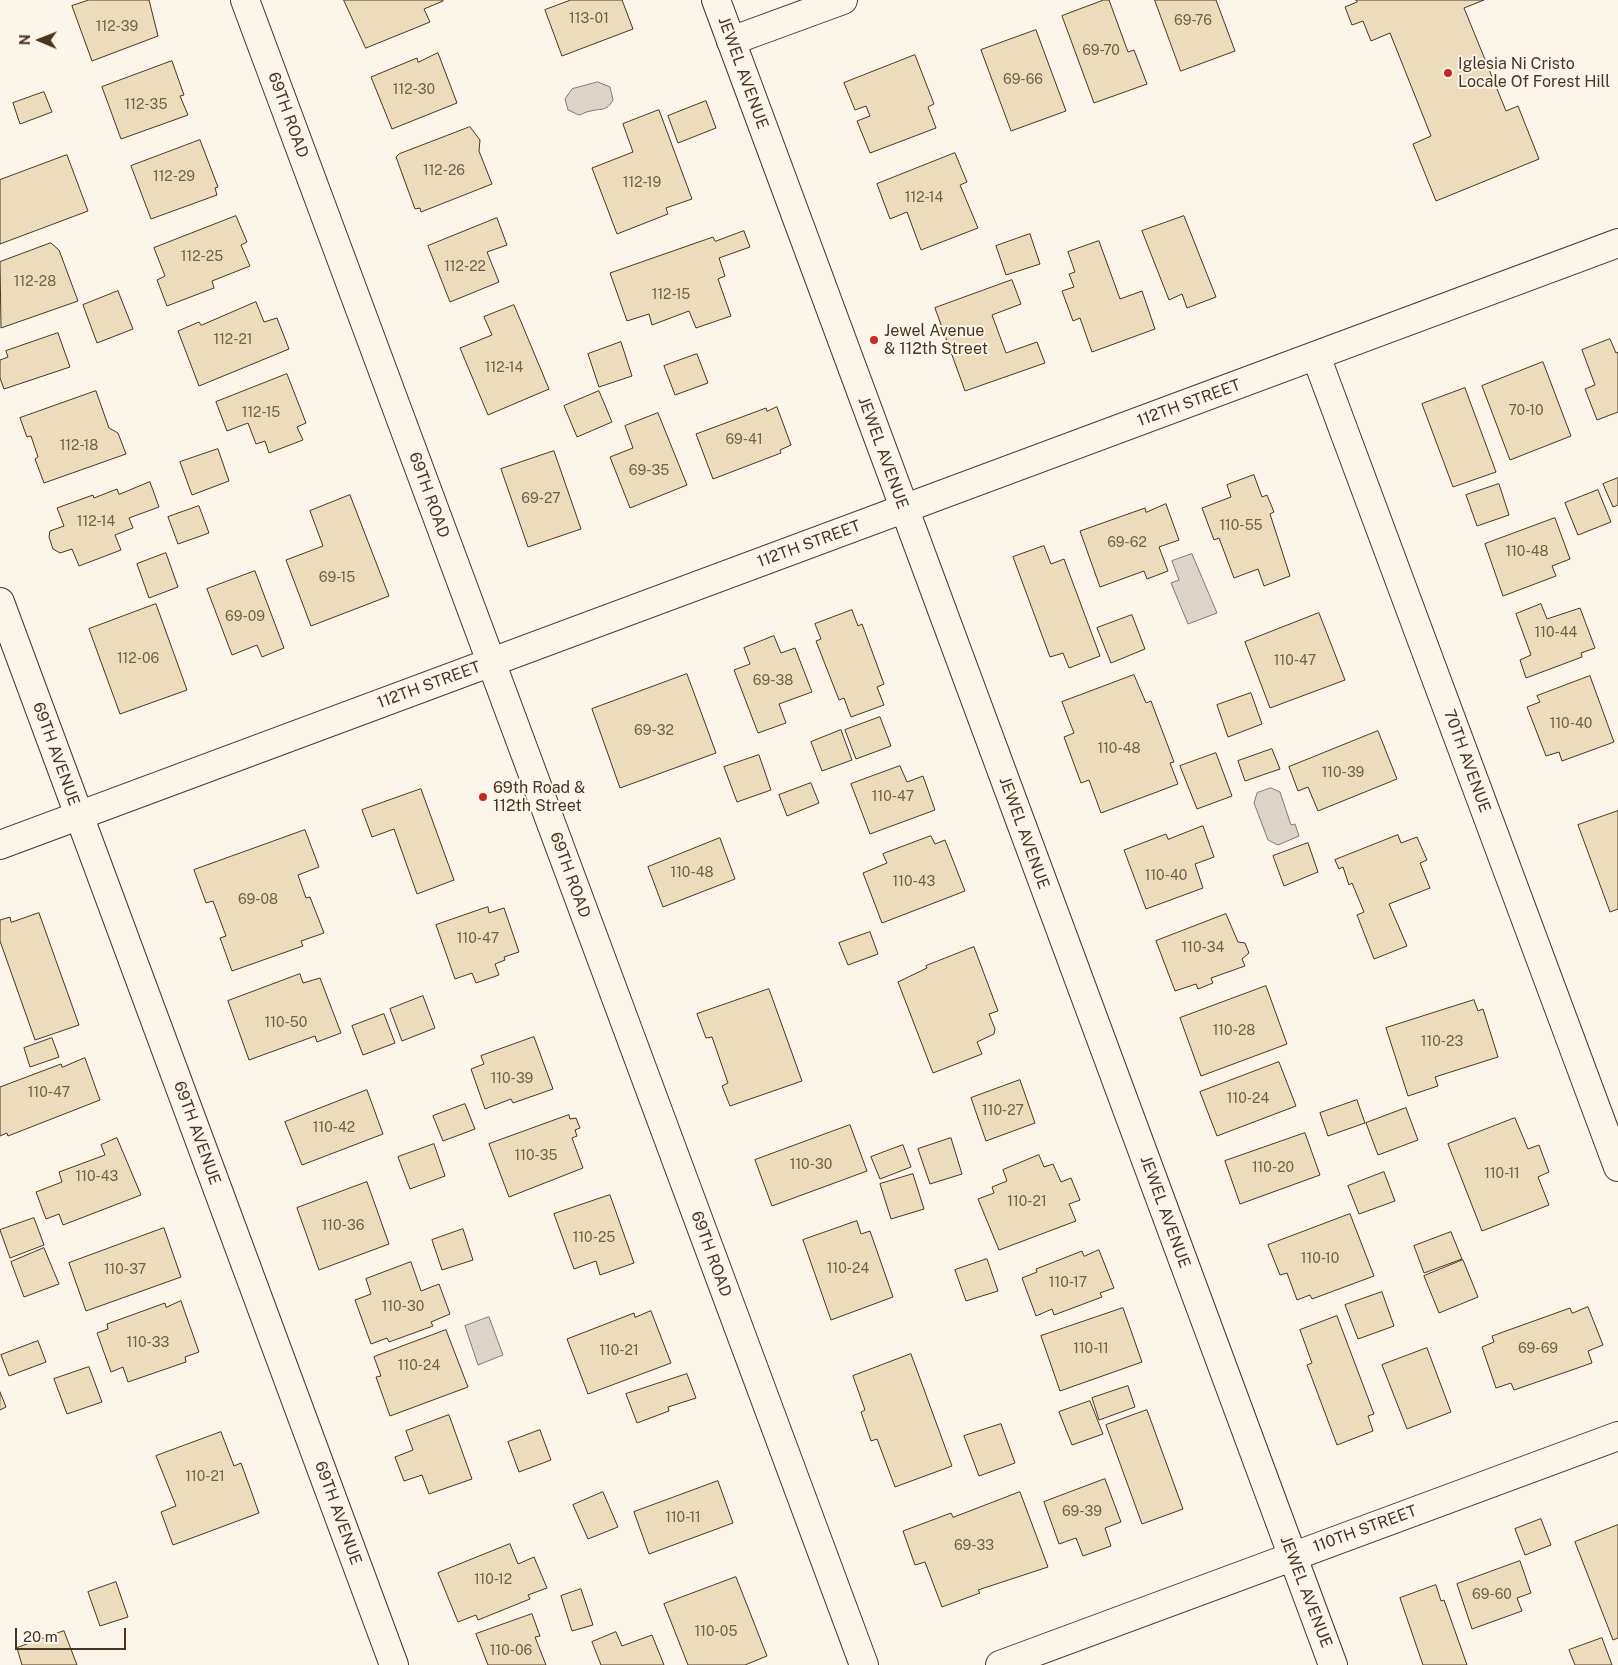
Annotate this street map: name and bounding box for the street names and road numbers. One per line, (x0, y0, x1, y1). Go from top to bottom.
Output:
street label: JEWEL AVENUE (714, 14, 772, 132)
street label: 69TH ROAD (264, 70, 312, 160)
street label: 112TH STREET (1135, 375, 1243, 431)
street label: JEWEL AVENUE (854, 394, 912, 512)
street label: 69TH ROAD (405, 450, 453, 540)
street label: 112TH STREET (755, 516, 863, 572)
street label: 112TH STREET (375, 657, 483, 713)
street label: 69TH AVENUE (28, 700, 84, 808)
street label: 70TH AVENUE (1439, 707, 1495, 815)
street label: JEWEL AVENUE (995, 774, 1053, 892)
street label: 69TH ROAD (546, 830, 594, 920)
street label: 69TH AVENUE (169, 1079, 225, 1187)
street label: JEWEL AVENUE (1136, 1153, 1194, 1271)
street label: 69TH ROAD (687, 1209, 735, 1299)
street label: 69TH AVENUE (310, 1459, 366, 1567)
street label: 110TH STREET (1311, 1501, 1419, 1557)
street label: JEWEL AVENUE (1276, 1533, 1336, 1651)

